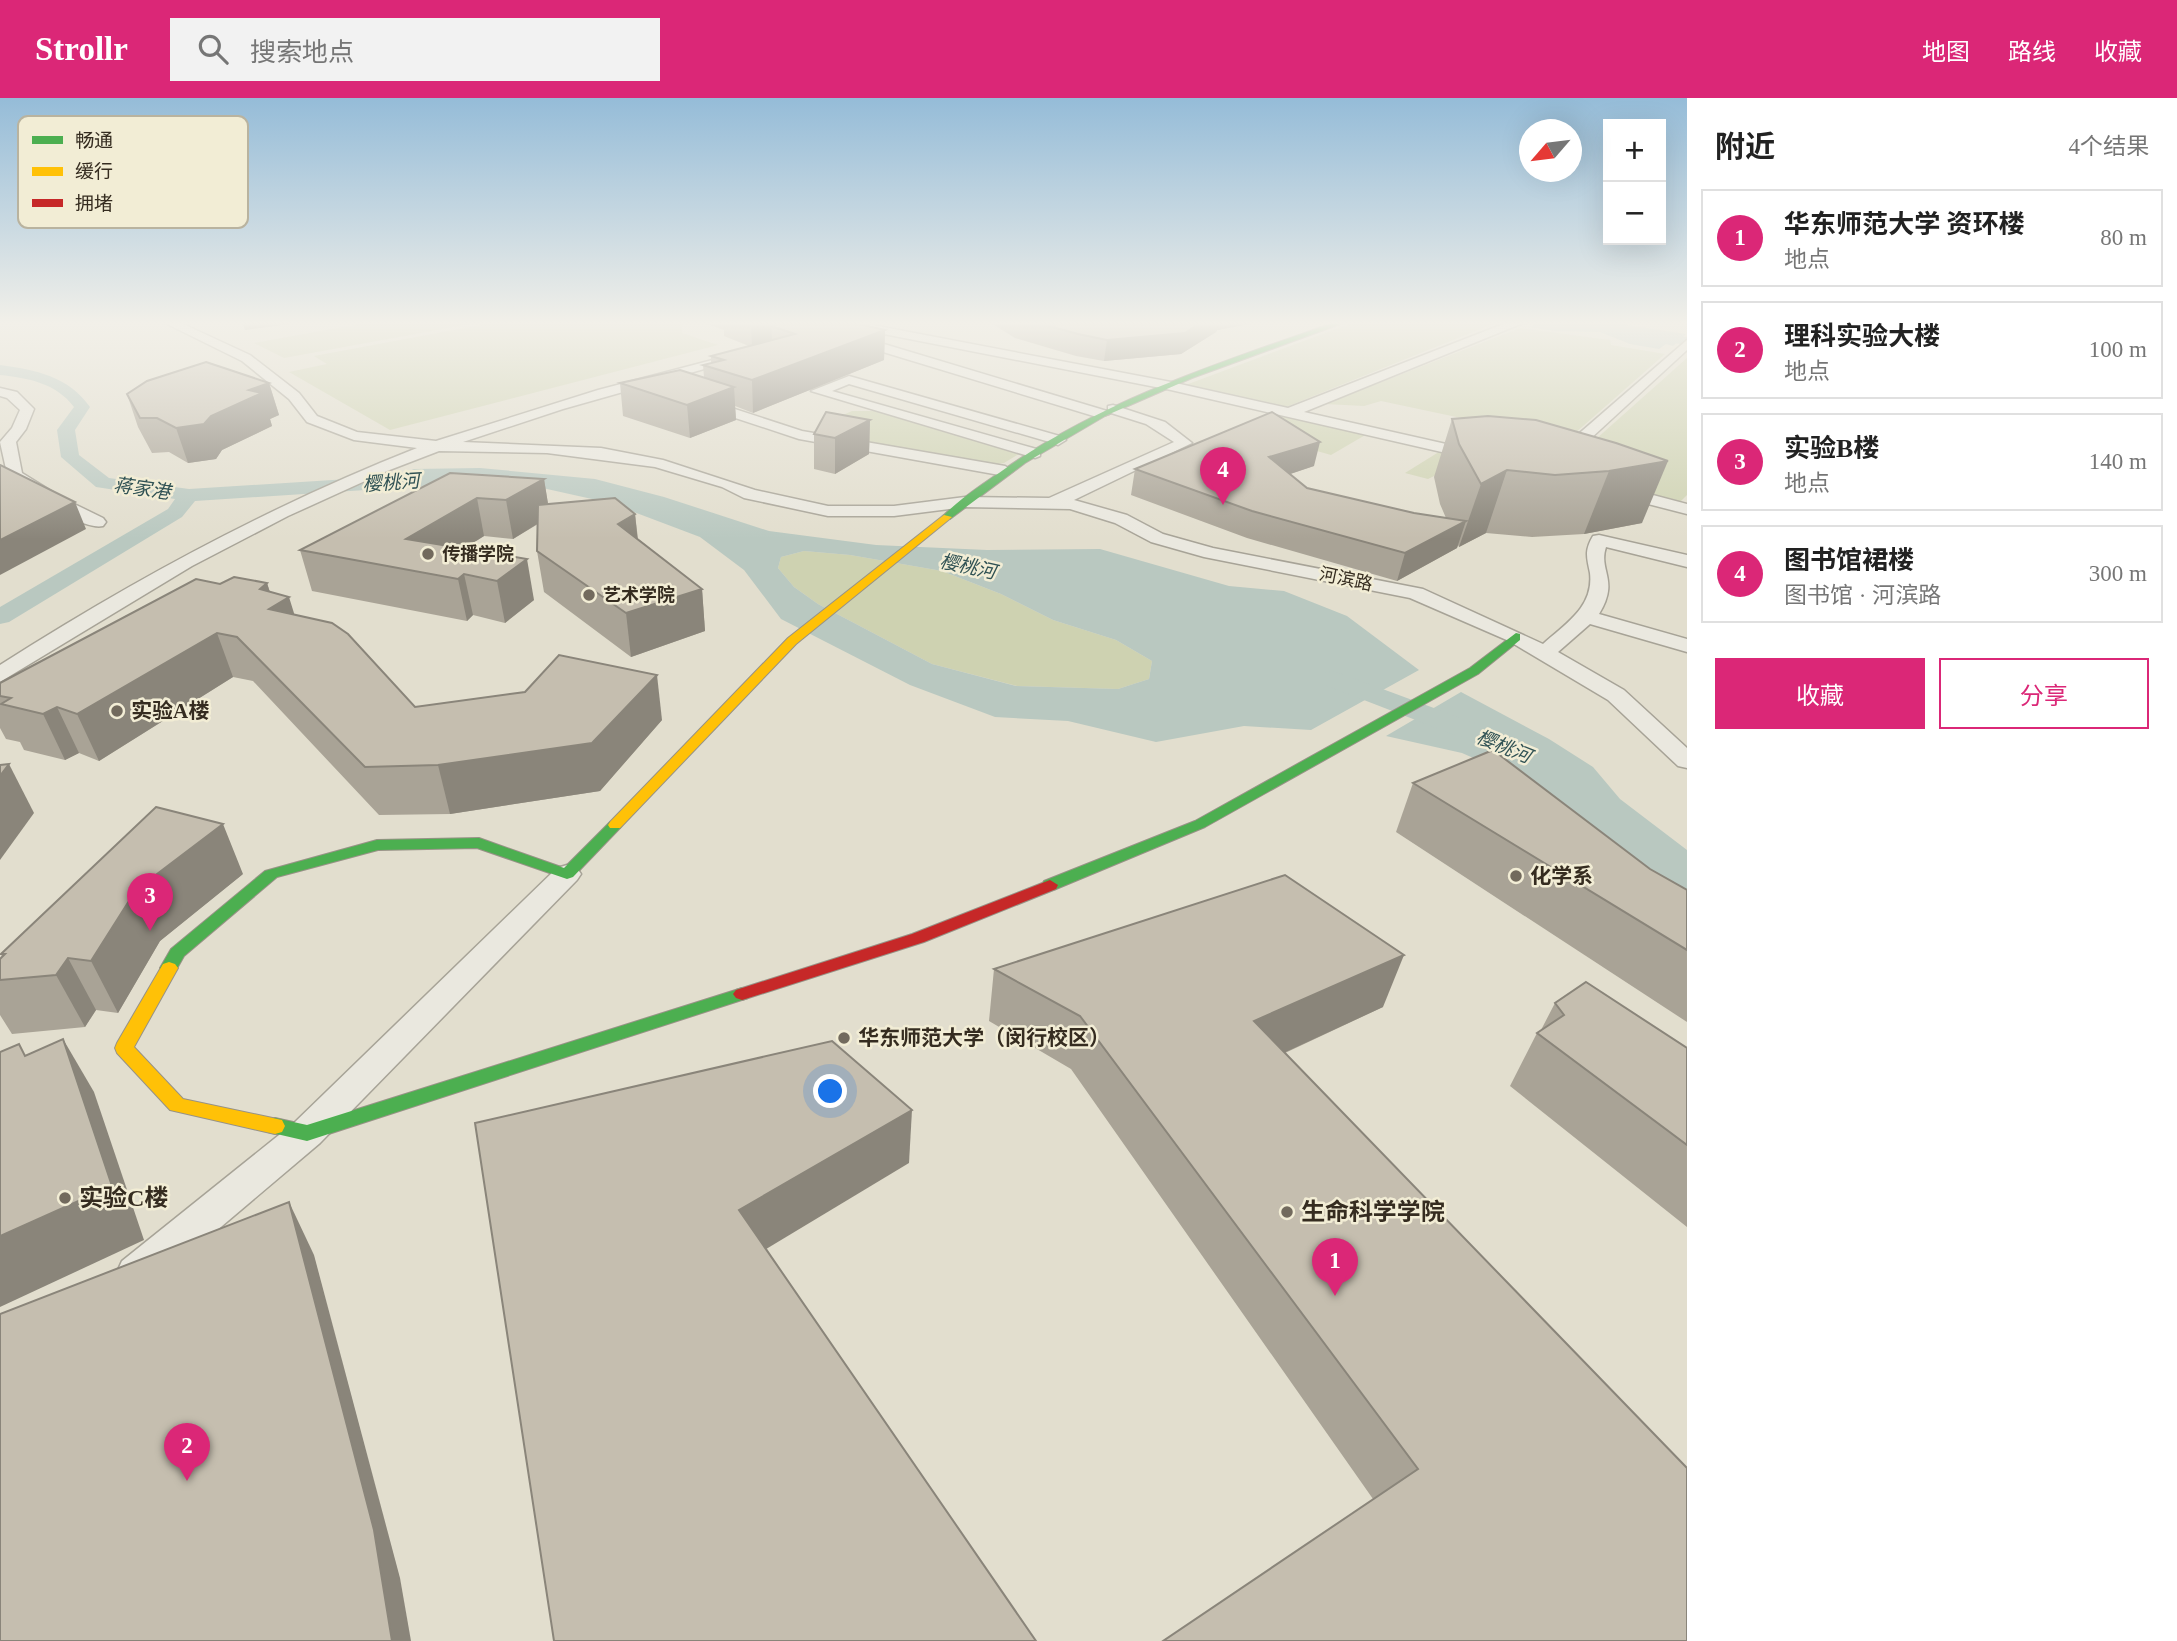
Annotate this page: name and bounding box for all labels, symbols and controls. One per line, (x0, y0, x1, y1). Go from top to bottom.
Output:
search box (170, 18, 660, 81)
icon: search (194, 30, 232, 68)
text: Strollr (35, 31, 128, 67)
text: 搜索地点 (250, 38, 354, 67)
text: 地图 (1922, 39, 1970, 65)
text: 路线 (2008, 39, 2056, 65)
text: 收藏 (2094, 39, 2142, 65)
legend (18, 116, 248, 228)
north arrow (1519, 119, 1582, 182)
map controls (1603, 119, 1666, 245)
button: + (1603, 119, 1666, 182)
text: 畅通 (75, 130, 113, 151)
text: 附近 (1715, 130, 1775, 163)
text: 4个结果 (2069, 134, 2149, 159)
text: 缓行 (75, 161, 113, 182)
button: − (1603, 182, 1666, 245)
text: 拥堵 (75, 193, 113, 214)
text: 华东师范大学 资环楼 (1784, 210, 2025, 239)
text: 1 (1734, 225, 1746, 250)
text: 80 m (2100, 225, 2147, 250)
text: 地点 (1784, 247, 1830, 272)
text: 理科实验大楼 (1784, 322, 1940, 351)
text: 2 (1734, 337, 1746, 362)
text: 100 m (2089, 337, 2147, 362)
text: 地点 (1784, 359, 1830, 384)
text: 实验B楼 (1784, 434, 1879, 463)
pin: 4 (1200, 447, 1246, 505)
text: 3 (1734, 449, 1746, 474)
text: 140 m (2089, 449, 2147, 474)
water label: 樱桃河 (362, 470, 424, 495)
text: 地点 (1784, 471, 1830, 496)
water label: 蒋家港 (112, 474, 175, 503)
place label: 传播学院 (442, 544, 514, 564)
marker: 传播学院 (420, 546, 436, 562)
text: 图书馆裙楼 (1784, 546, 1914, 575)
water label: 樱桃河 (938, 550, 1002, 584)
text: 4 (1734, 561, 1746, 586)
text: 300 m (2089, 561, 2147, 586)
street label: 河滨路 (1318, 564, 1374, 594)
text: 图书馆 · 河滨路 (1784, 583, 1941, 608)
place label: 艺术学院 (603, 585, 675, 605)
marker: 艺术学院 (581, 587, 597, 603)
button: 收藏 (1715, 658, 1925, 729)
button: 分享 (1939, 658, 2149, 729)
place label: 实验A楼 (131, 699, 209, 723)
marker: 实验A楼 (109, 703, 125, 719)
water label: 樱桃河 (1473, 726, 1538, 768)
place label: 化学系 (1530, 864, 1593, 888)
marker: 化学系 (1508, 868, 1524, 884)
pin: 3 (127, 873, 173, 931)
place label: 华东师范大学（闵行校区） (858, 1026, 1110, 1050)
marker: 华东师范大学（闵行校区） (836, 1030, 852, 1046)
your location (813, 1074, 847, 1108)
place label: 实验C楼 (79, 1185, 168, 1211)
marker: 实验C楼 (57, 1190, 73, 1206)
place label: 生命科学学院 (1301, 1199, 1445, 1225)
marker: 生命科学学院 (1279, 1204, 1295, 1220)
pin: 1 (1312, 1238, 1358, 1296)
pin: 2 (164, 1423, 210, 1481)

